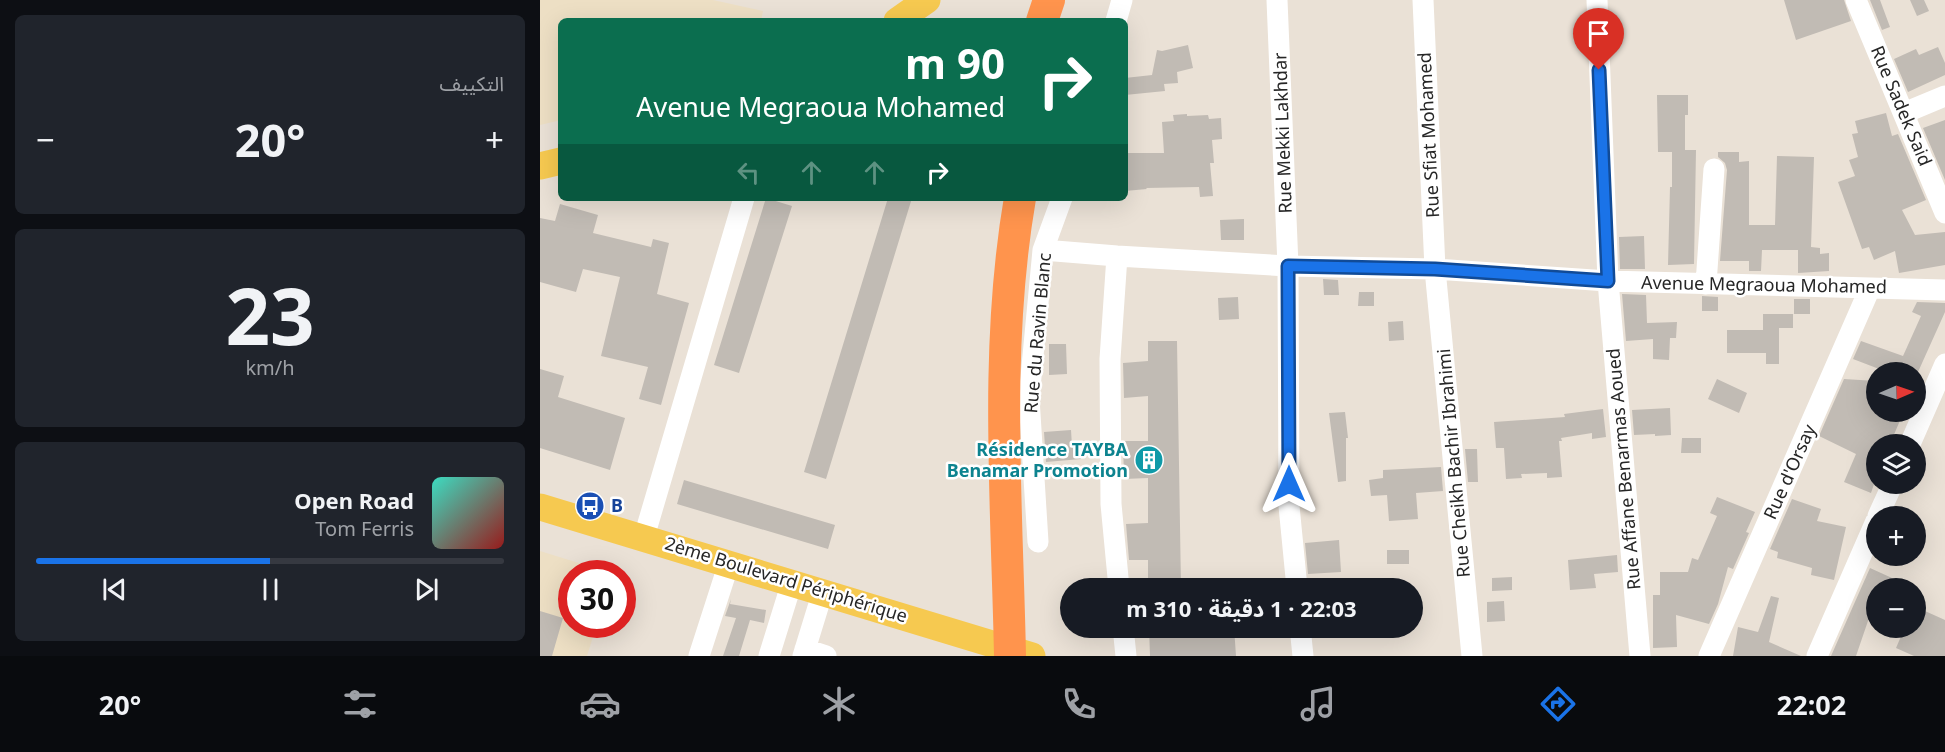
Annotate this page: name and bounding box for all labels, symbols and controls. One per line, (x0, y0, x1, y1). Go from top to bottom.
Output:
pin (1573, 8, 1624, 70)
icon: arrive (1582, 17, 1615, 50)
text: 90 m (905, 34, 1005, 91)
icon: right (1026, 42, 1104, 120)
street label: Rue Sadek Said (1866, 42, 1938, 169)
street label: Rue Mekki Lakhdar (1267, 52, 1297, 214)
street label: Rue Sfiat Mohamed (1412, 52, 1444, 218)
text: التكييف (440, 70, 504, 97)
text: Avenue Megraoua Mohamed (636, 88, 1005, 125)
text: 20° (235, 109, 305, 170)
text: − (36, 117, 55, 162)
text: + (485, 117, 504, 162)
icon: left (732, 156, 765, 189)
icon: ahead (795, 156, 828, 189)
icon: ahead (858, 156, 891, 189)
icon: right (921, 156, 954, 189)
street label: Rue du Ravin Blanc (1018, 251, 1056, 414)
text: 23 (225, 262, 315, 368)
street label: Avenue Megraoua Mohamed (1641, 270, 1887, 298)
street label: Rue Affane Benarmas Aoued (1600, 347, 1646, 591)
street label: Rue Cheikh Bachir Ibrahimi (1431, 348, 1475, 579)
text: km/h (245, 354, 295, 381)
north arrow (1866, 362, 1926, 422)
map controls (1866, 362, 1926, 638)
street label: Rue d'Orsay (1757, 420, 1821, 523)
button: layers (1866, 434, 1926, 494)
place label: Résidence TAYBA Benamar Promotion (947, 437, 1129, 482)
building icon: Résidence TAYBA Benamar Promotion (1133, 444, 1165, 476)
position arrow (1257, 452, 1321, 516)
text: Open Road (294, 485, 414, 515)
bus stop icon: B (574, 490, 606, 522)
place label: B (611, 493, 623, 517)
button: + (1866, 506, 1926, 566)
text: Tom Ferris (315, 515, 414, 542)
street label: 2ème Boulevard Périphérique (662, 531, 910, 627)
speed limit sign: 30 (558, 560, 636, 638)
icon: previous (98, 573, 131, 606)
icon: pause (254, 573, 287, 606)
icon: next (410, 573, 443, 606)
button: − (1866, 578, 1926, 638)
text: 22:03 · 1 دقيقة · 310 m (1126, 593, 1357, 623)
icon: filters (339, 683, 381, 725)
icon: car (579, 683, 621, 725)
icon: climate (818, 683, 860, 725)
icon: phone (1058, 683, 1100, 725)
icon: music (1297, 683, 1339, 725)
icon: directions (1537, 683, 1579, 725)
text: 20° (99, 686, 141, 723)
text: 22:02 (1777, 686, 1846, 723)

